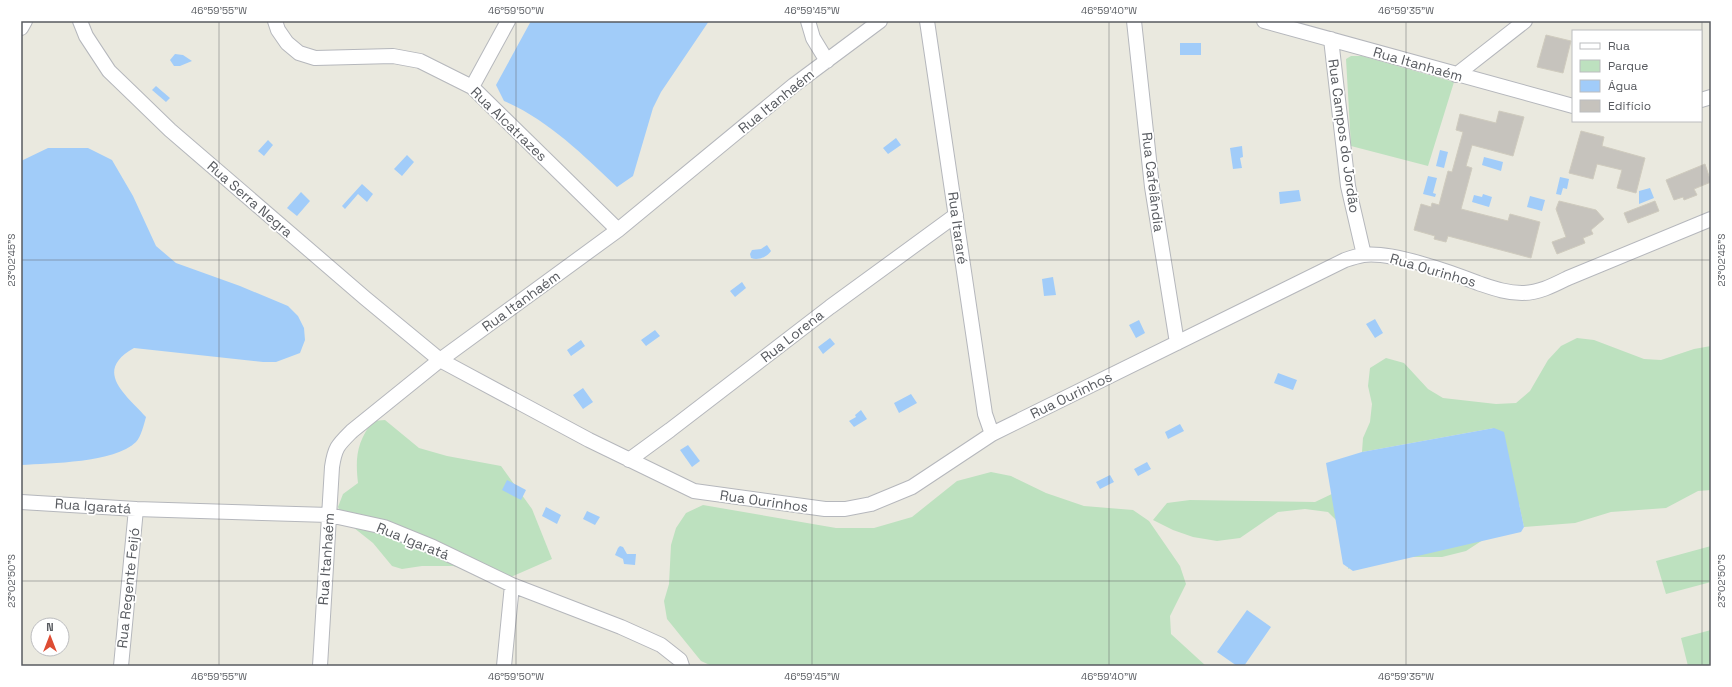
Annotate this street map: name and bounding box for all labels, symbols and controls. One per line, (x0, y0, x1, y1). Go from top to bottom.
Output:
text: 46°59'55"W (191, 4, 247, 17)
text: 46°59'50"W (488, 4, 544, 17)
text: 46°59'45"W (784, 4, 840, 17)
text: 46°59'40"W (1081, 4, 1137, 17)
text: 46°59'35"W (1378, 4, 1434, 17)
legend (1572, 30, 1702, 122)
text: Rua (1608, 38, 1630, 54)
street label: Rua Itanhaém (1371, 43, 1465, 85)
street label: Rua Campos do Jordão (1324, 58, 1364, 214)
text: Parque (1608, 58, 1648, 74)
street label: Rua Itanhaém (734, 65, 818, 137)
text: Água (1608, 78, 1638, 94)
street label: Rua Alcatrazes (467, 83, 551, 165)
text: Edifício (1608, 98, 1651, 114)
street label: Rua Cafelândia (1138, 131, 1168, 233)
street label: Rua Serra Negra (204, 157, 296, 241)
street label: Rua Itararé (944, 190, 972, 266)
text: 23°02'45"S (5, 234, 18, 287)
text: 23°02'45"S (1715, 234, 1728, 287)
street label: Rua Ourinhos (1388, 249, 1478, 291)
street label: Rua Itanhaém (478, 267, 564, 335)
street label: Rua Lorena (757, 306, 827, 366)
street label: Rua Ourinhos (1027, 367, 1115, 423)
street label: Rua Ourinhos (719, 486, 809, 516)
street label: Rua Igaratá (54, 494, 132, 518)
street label: Rua Itanhaém (314, 512, 338, 606)
street label: Rua Igaratá (374, 518, 452, 564)
street label: Rua Regente Feijó (113, 527, 143, 649)
text: 23°02'50"S (5, 554, 18, 608)
text: 23°02'50"S (1715, 554, 1728, 608)
north arrow (30, 617, 70, 657)
text: N (46, 620, 54, 634)
text: 46°59'55"W (191, 670, 247, 683)
text: 46°59'50"W (488, 670, 544, 683)
text: 46°59'45"W (784, 670, 840, 683)
text: 46°59'40"W (1081, 670, 1137, 683)
text: 46°59'35"W (1378, 670, 1434, 683)

